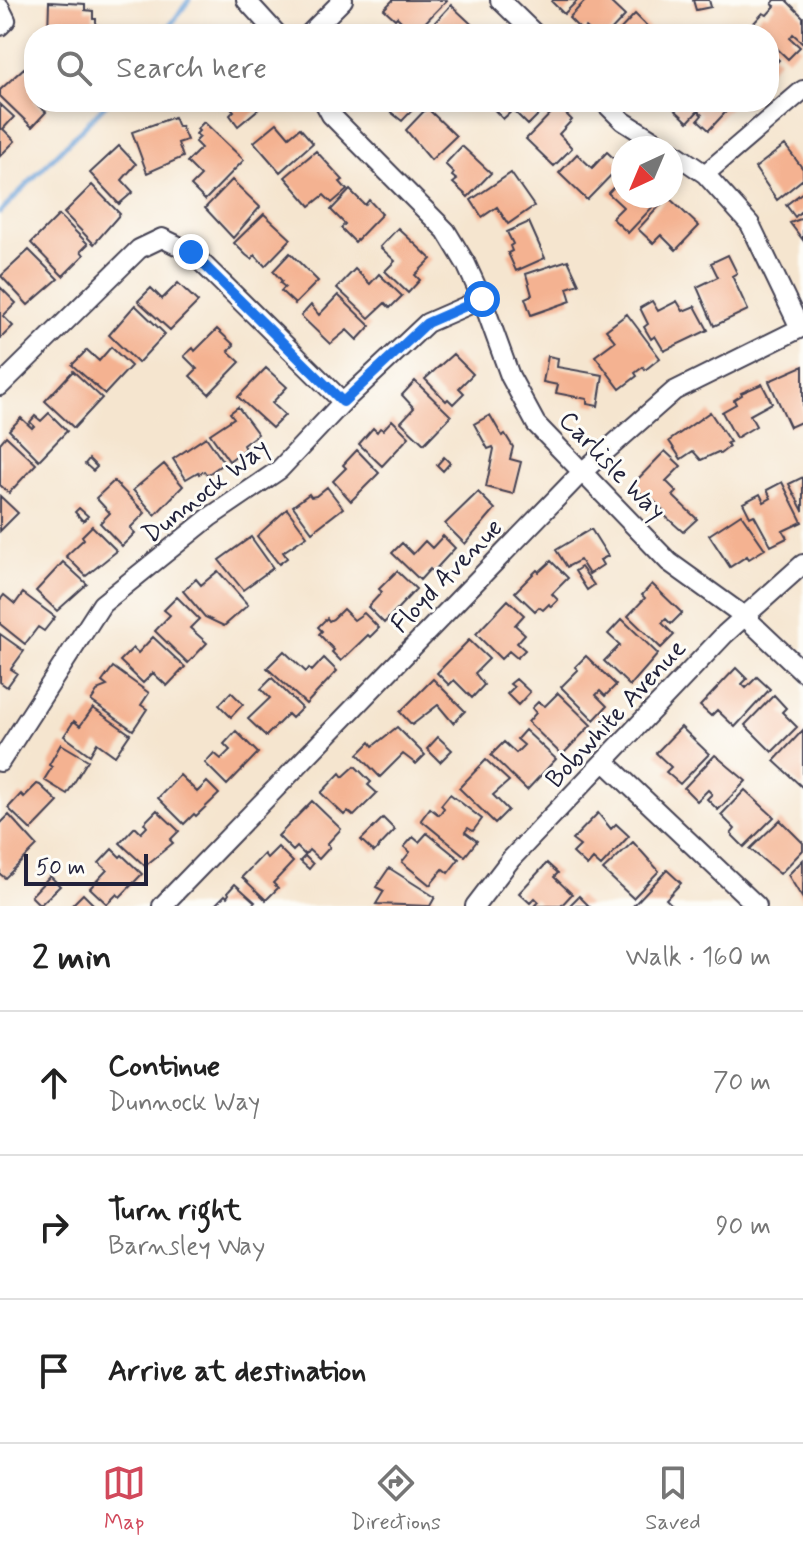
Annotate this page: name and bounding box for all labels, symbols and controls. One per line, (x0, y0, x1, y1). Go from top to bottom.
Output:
search box (24, 24, 779, 112)
icon: search (52, 46, 96, 90)
text: Search here (116, 49, 267, 88)
north arrow (611, 136, 683, 208)
route end (173, 234, 209, 270)
route start (464, 281, 500, 317)
street label: Carlisle Way (551, 404, 672, 529)
street label: Dunnock Way (136, 431, 277, 552)
street label: Floyd Avenue (384, 512, 511, 641)
street label: Bobwhite Avenue (539, 632, 694, 796)
scale bar (24, 850, 148, 886)
text: 50 m (36, 854, 85, 882)
text: 2 min (32, 936, 112, 981)
text: Walk · 160 m (625, 941, 771, 975)
text: Continue (108, 1047, 220, 1086)
icon: ahead (32, 1061, 76, 1105)
text: 70 m (713, 1066, 771, 1100)
text: Dunnock Way (108, 1086, 260, 1120)
text: Turn right (108, 1191, 241, 1230)
icon: right (32, 1205, 76, 1249)
text: 90 m (716, 1210, 771, 1244)
text: Barnsley Way (108, 1230, 265, 1264)
icon: arrive (32, 1349, 76, 1393)
text: Arrive at destination (108, 1352, 366, 1391)
tab: Map (102, 1461, 146, 1537)
tab: Directions (350, 1461, 441, 1537)
tab: Saved (645, 1461, 701, 1537)

